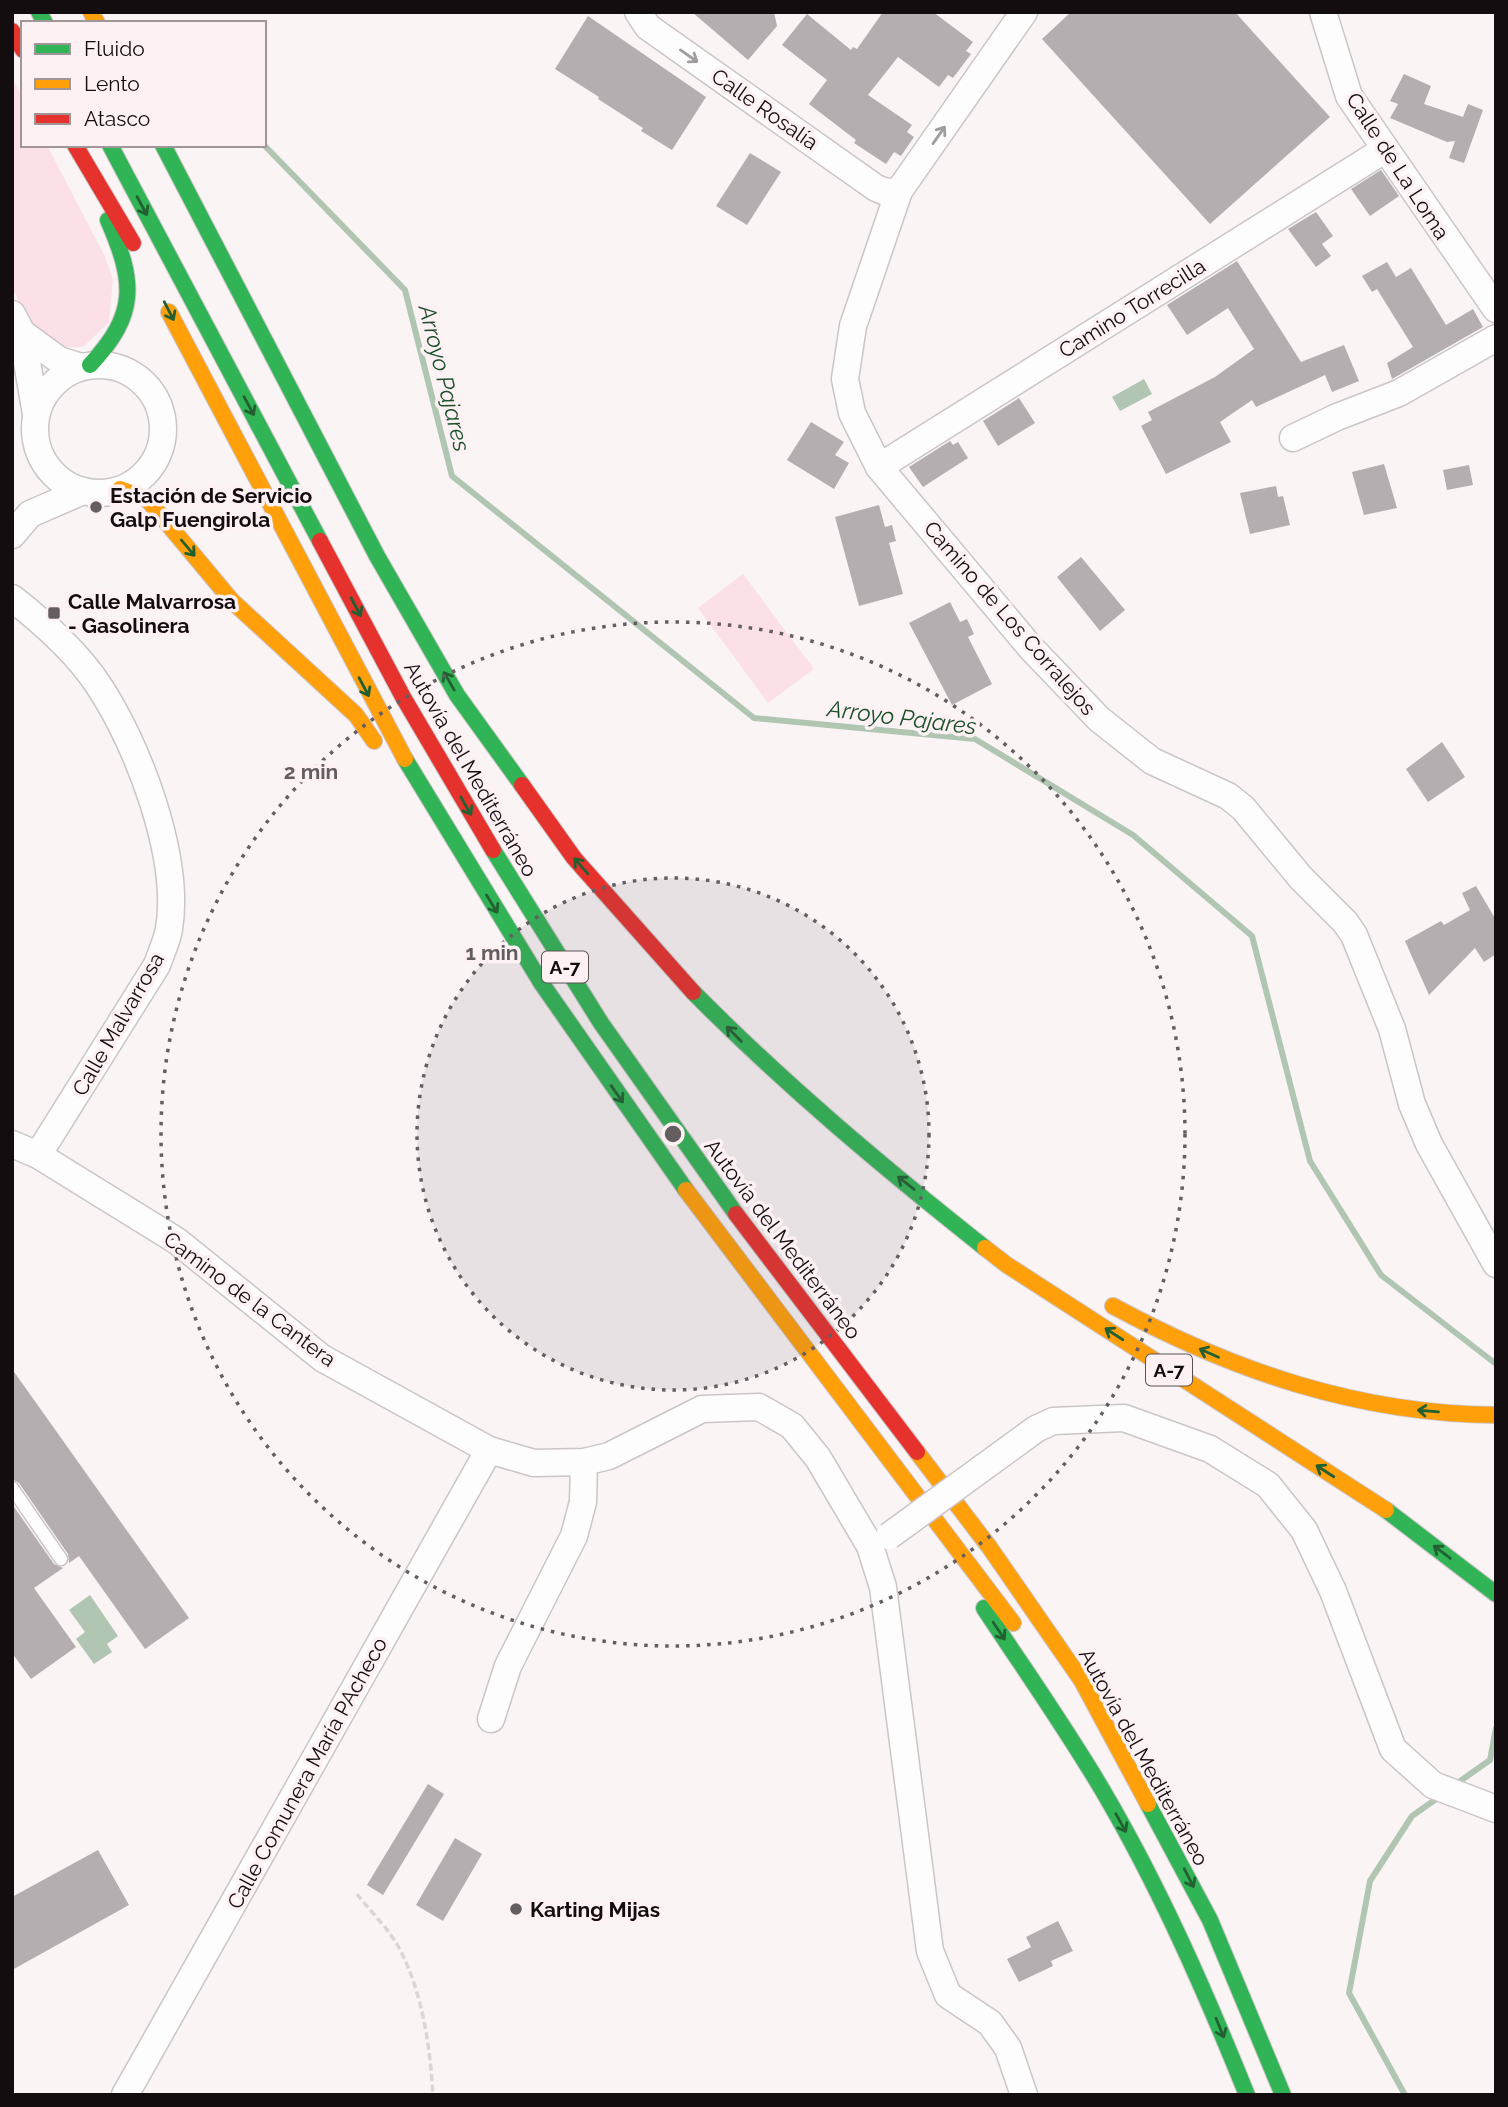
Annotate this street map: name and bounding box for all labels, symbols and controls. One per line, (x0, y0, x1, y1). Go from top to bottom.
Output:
legend (21, 21, 266, 147)
text: Fluido (84, 36, 145, 61)
one-way arrow (679, 49, 698, 63)
street label: Calle Rosalía (707, 63, 823, 155)
text: Lento (84, 71, 140, 96)
street label: Calle de La Loma (1341, 88, 1455, 244)
text: Atasco (84, 106, 150, 131)
one-way arrow (931, 126, 946, 145)
one-way arrow (135, 195, 149, 215)
street label: Camino Torrecilla (1054, 253, 1210, 363)
water label: Arroyo Pajares (413, 300, 476, 454)
one-way arrow (162, 301, 176, 321)
one-way arrow (242, 396, 256, 416)
place label: Estación de Servicio Galp Fuengirola (110, 483, 313, 532)
marker: Estación de Servicio Galp Fuengirola (88, 499, 104, 515)
street label: Camino de Los Corralejos (919, 516, 1101, 720)
one-way arrow (180, 539, 196, 557)
place label: Calle Malvarrosa - Gasolinera (68, 589, 236, 638)
one-way arrow (349, 596, 363, 617)
marker: Calle Malvarrosa - Gasolinera (46, 605, 62, 621)
street label: Autovía del Mediterráneo (399, 657, 543, 881)
one-way arrow (442, 671, 456, 691)
one-way arrow (358, 676, 372, 697)
water label: Arroyo Pajares (824, 694, 978, 740)
text: 2 min (284, 759, 338, 784)
one-way arrow (460, 795, 473, 816)
one-way arrow (573, 857, 589, 875)
one-way arrow (485, 894, 499, 914)
text: 1 min (465, 940, 519, 965)
street label: Calle Malvarrosa (67, 948, 169, 1100)
road number: A-7 (542, 951, 588, 982)
one-way arrow (726, 1025, 743, 1042)
one-way arrow (610, 1084, 624, 1103)
centre of rings (661, 1122, 685, 1146)
street label: Autovía del Mediterráneo (699, 1134, 867, 1344)
one-way arrow (897, 1176, 915, 1191)
street label: Camino de la Cantera (159, 1226, 341, 1372)
one-way arrow (1104, 1327, 1124, 1341)
one-way arrow (1198, 1346, 1220, 1359)
road number: A-7 (1146, 1354, 1192, 1386)
one-way arrow (1417, 1404, 1439, 1417)
one-way arrow (1316, 1463, 1335, 1478)
one-way arrow (1433, 1545, 1452, 1560)
one-way arrow (992, 1621, 1006, 1640)
street label: Calle Comunera María PAcheco (222, 1633, 392, 1913)
street label: Autovía del Mediterráneo (1074, 1644, 1214, 1870)
one-way arrow (1114, 1813, 1128, 1833)
one-way arrow (1182, 1867, 1196, 1888)
place label: Karting Mijas (530, 1897, 660, 1922)
marker: Karting Mijas (508, 1901, 524, 1917)
one-way arrow (1214, 2017, 1227, 2038)

